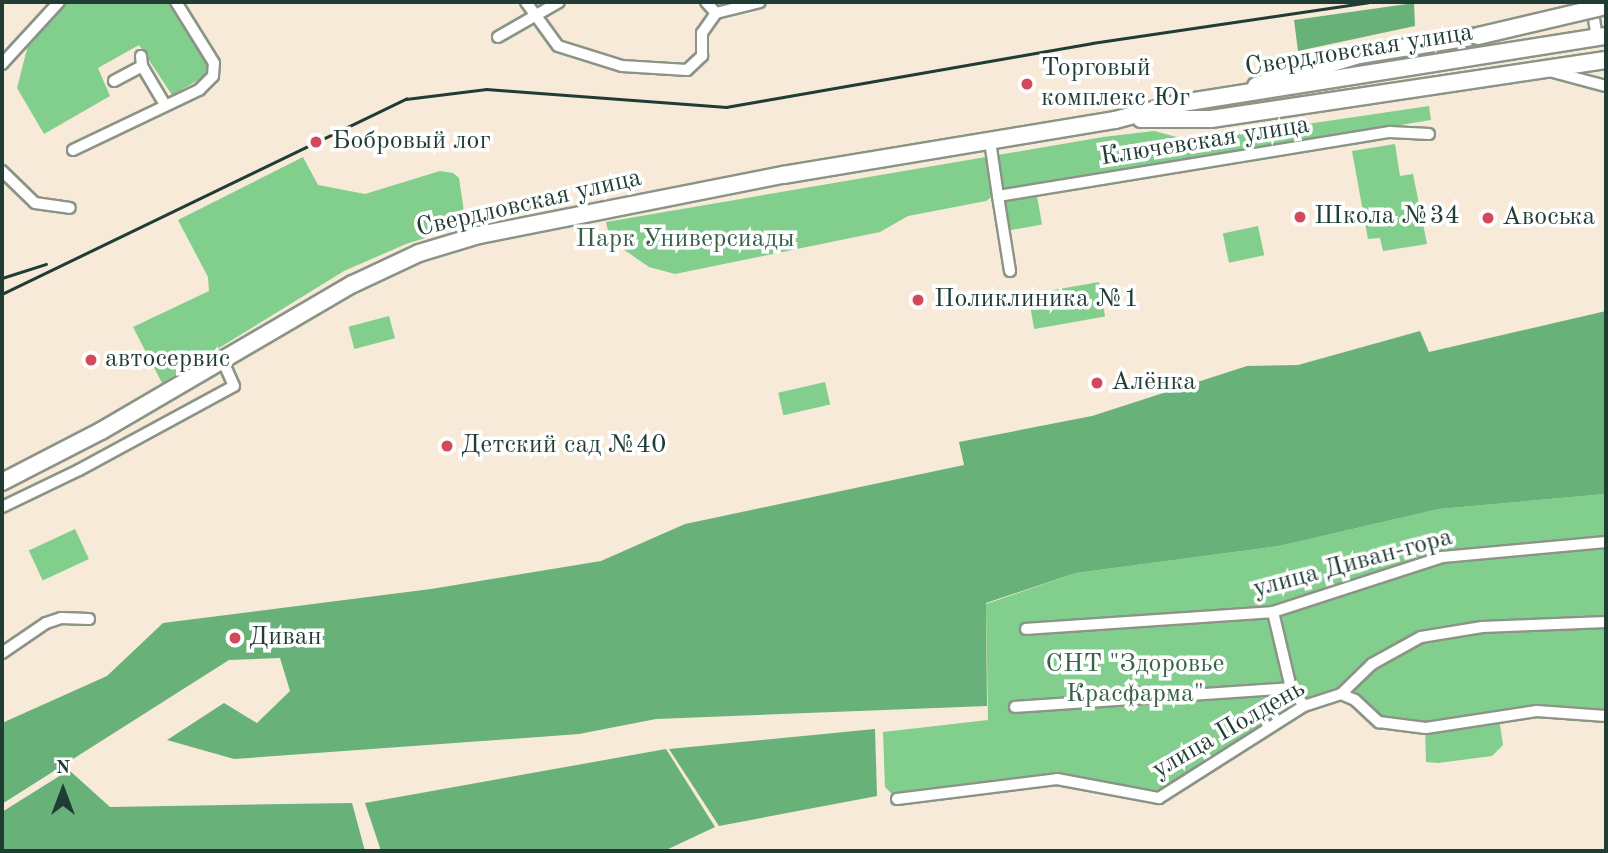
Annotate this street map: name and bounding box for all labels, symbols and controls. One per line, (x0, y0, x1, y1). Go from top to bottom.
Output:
street label: Свердловская улица (1243, 18, 1475, 84)
place label: Торговый комплекс Юг (1041, 53, 1190, 114)
marker: Торговый комплекс Юг (1019, 76, 1035, 92)
street label: Ключевская улица (1098, 110, 1312, 174)
place label: Бобровый лог (332, 126, 491, 158)
marker: Бобровый лог (306, 132, 326, 152)
street label: Свердловская улица (413, 163, 645, 245)
place label: Школа №34 (1314, 201, 1460, 233)
place label: Авоська (1502, 202, 1595, 234)
marker: Школа №34 (1292, 209, 1308, 225)
marker: Авоська (1480, 210, 1496, 226)
park label: Парк Универсиады (575, 224, 795, 256)
place label: Поликлиника №1 (934, 284, 1139, 316)
marker: Поликлиника №1 (908, 290, 928, 310)
place label: автосервис (105, 344, 230, 376)
marker: автосервис (83, 352, 99, 368)
place label: Алёнка (1111, 367, 1196, 399)
marker: Алёнка (1089, 375, 1105, 391)
place label: Детский сад №40 (461, 430, 666, 462)
marker: Детский сад №40 (439, 438, 455, 454)
street label: улица Диван-гора (1250, 522, 1456, 606)
place label: Диван (249, 622, 322, 654)
marker: Диван (227, 630, 243, 646)
park label: СНТ "Здоровье Красфарма" (1046, 649, 1224, 710)
street label: улица Полдень (1147, 674, 1311, 786)
north arrow (28, 755, 98, 825)
text: N (56, 759, 70, 778)

